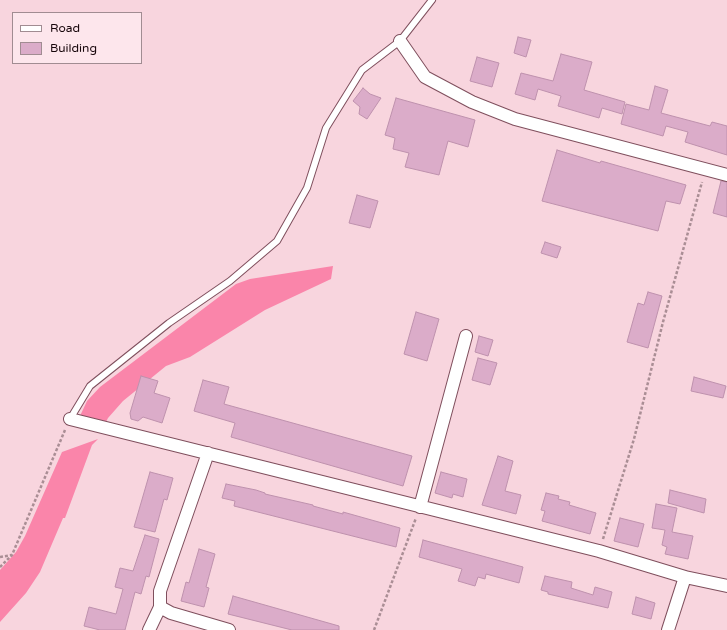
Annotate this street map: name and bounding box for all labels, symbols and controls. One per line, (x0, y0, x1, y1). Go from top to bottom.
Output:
legend (12, 12, 142, 64)
text: Road (50, 21, 80, 35)
text: Building (50, 41, 97, 55)

